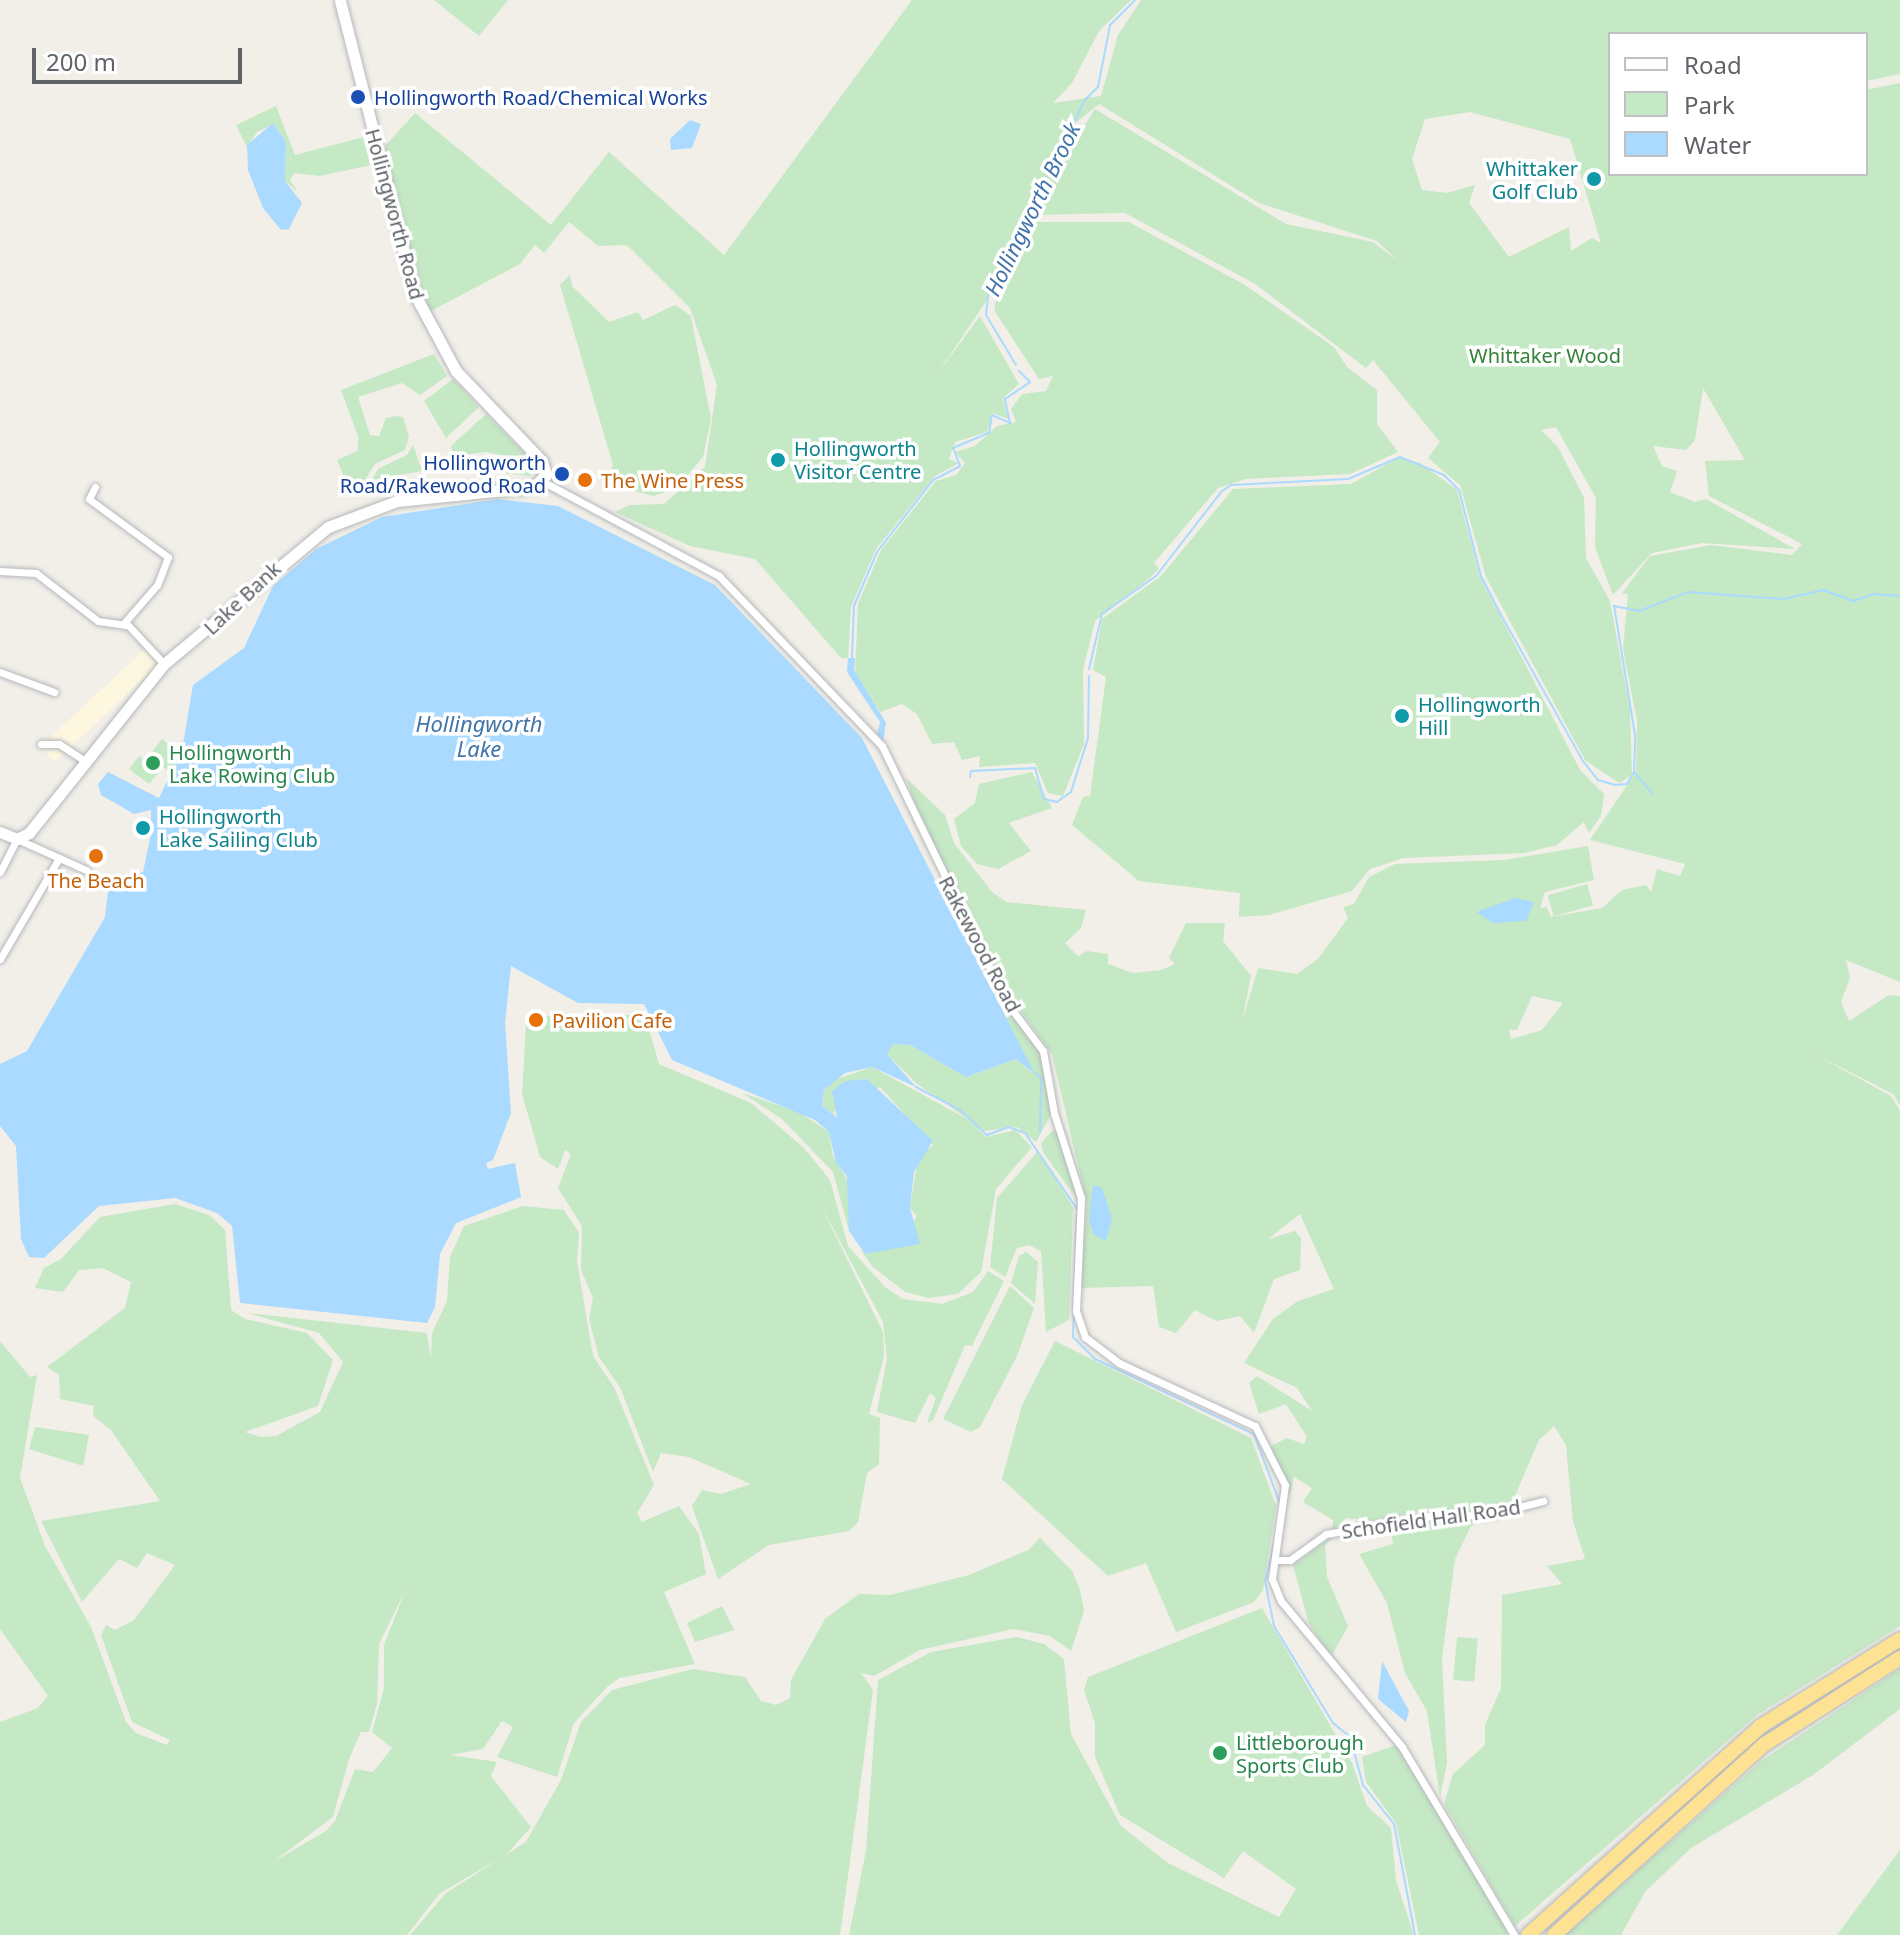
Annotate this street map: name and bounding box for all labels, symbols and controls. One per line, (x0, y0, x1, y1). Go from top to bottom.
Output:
scale bar (36, 32, 246, 82)
legend (1608, 32, 1868, 176)
text: 200 m (46, 45, 116, 78)
text: Road (1684, 48, 1742, 81)
place label: Hollingworth Road/Chemical Works (374, 85, 708, 109)
marker: Hollingworth Road/Chemical Works (349, 88, 367, 106)
text: Park (1684, 88, 1735, 121)
water label: Hollingworth Brook (979, 118, 1085, 300)
street label: Hollingworth Road (361, 126, 429, 302)
text: Water (1684, 128, 1751, 161)
place label: Whittaker Golf Club (1486, 156, 1578, 203)
marker: Whittaker Golf Club (1585, 170, 1603, 188)
park label: Whittaker Wood (1469, 343, 1621, 367)
place label: Hollingworth Visitor Centre (794, 436, 921, 483)
place label: Hollingworth Road/Rakewood Road (340, 450, 546, 497)
marker: Hollingworth Visitor Centre (769, 451, 787, 469)
marker: Hollingworth Road/Rakewood Road (553, 465, 571, 483)
place label: The Wine Press (601, 468, 744, 492)
marker: The Wine Press (576, 471, 594, 489)
street label: Lake Bank (199, 556, 285, 640)
place label: Hollingworth Hill (1418, 692, 1541, 739)
marker: Hollingworth Hill (1393, 707, 1411, 725)
water label: Hollingworth Lake (416, 710, 542, 762)
place label: Hollingworth Lake Rowing Club (169, 740, 335, 787)
marker: Hollingworth Lake Rowing Club (144, 754, 162, 772)
place label: Hollingworth Lake Sailing Club (159, 804, 318, 851)
marker: Hollingworth Lake Sailing Club (134, 819, 152, 837)
marker: The Beach (87, 847, 105, 865)
place label: The Beach (47, 868, 145, 892)
street label: Rakewood Road (934, 872, 1026, 1016)
place label: Pavilion Cafe (552, 1008, 673, 1032)
marker: Pavilion Cafe (527, 1011, 545, 1029)
street label: Schofield Hall Road (1340, 1495, 1522, 1543)
place label: Littleborough Sports Club (1236, 1730, 1364, 1777)
marker: Littleborough Sports Club (1211, 1744, 1229, 1762)

